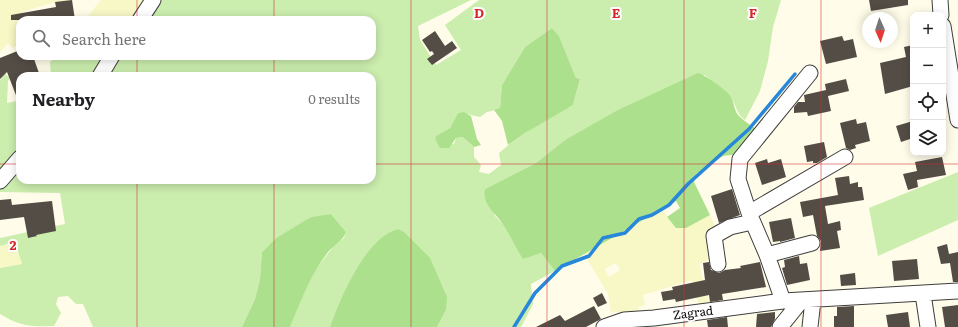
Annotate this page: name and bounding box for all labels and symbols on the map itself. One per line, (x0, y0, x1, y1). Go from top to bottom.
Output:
text: D (474, 3, 484, 22)
text: E (612, 3, 621, 22)
text: F (749, 3, 757, 22)
north arrow (862, 12, 898, 48)
text: 2 (10, 235, 17, 254)
street label: Zagrad (672, 301, 715, 323)

